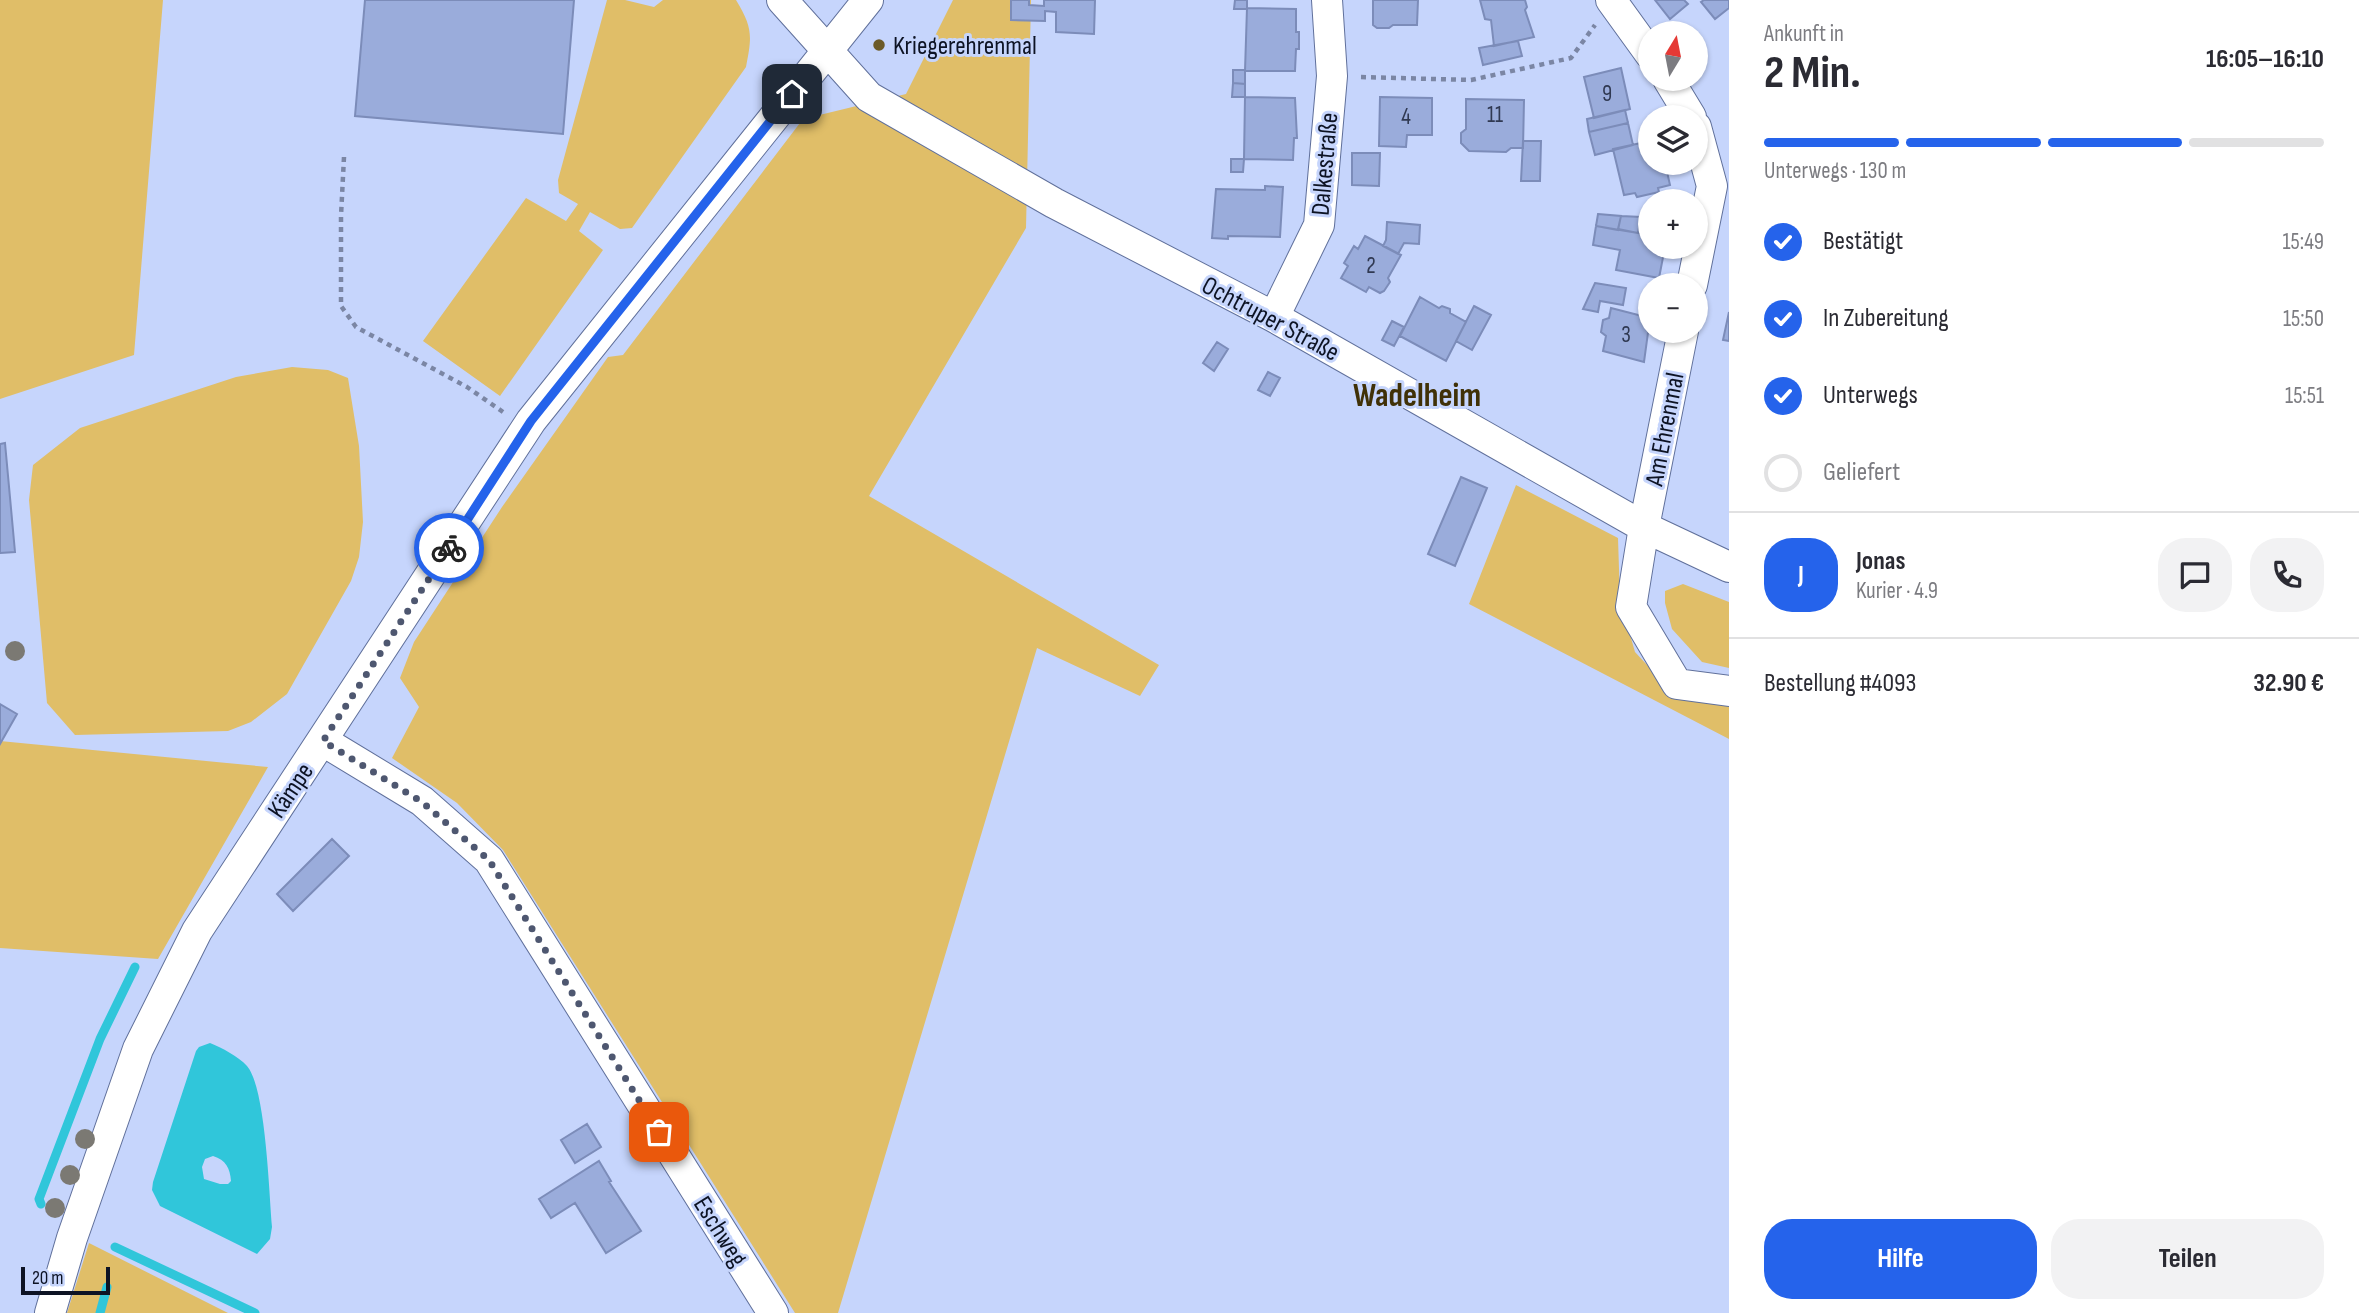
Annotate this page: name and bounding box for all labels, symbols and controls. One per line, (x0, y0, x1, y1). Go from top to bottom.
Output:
text: Ankunft in (1764, 20, 1844, 48)
north arrow (1638, 21, 1708, 91)
map controls (1638, 21, 1708, 343)
place label: Kriegerehrenmal (893, 31, 1037, 62)
marker: Kriegerehrenmal (871, 37, 887, 53)
text: 16:05–16:10 (2206, 44, 2324, 75)
text: 2 Min. (1764, 46, 1861, 101)
pin (762, 64, 822, 124)
icon: home (773, 75, 811, 113)
house number: 9 (1602, 80, 1612, 108)
house number: 11 (1487, 101, 1503, 129)
house number: 4 (1401, 103, 1411, 131)
button: layers (1638, 105, 1708, 175)
street label: Dalkestraße (1306, 111, 1345, 217)
text: Unterwegs · 130 m (1764, 157, 1906, 185)
button: + (1638, 189, 1708, 259)
icon: check (1764, 223, 1802, 261)
text: Bestätigt (1823, 226, 1903, 257)
text: 15:49 (2283, 228, 2324, 256)
house number: 2 (1366, 252, 1376, 280)
street label: Ochtruper Straße (1196, 270, 1344, 368)
button: − (1638, 273, 1708, 343)
icon: check (1764, 300, 1802, 338)
text: In Zubereitung (1823, 303, 1949, 334)
text: 15:50 (2283, 305, 2324, 333)
house number: 3 (1621, 321, 1631, 349)
street label: Am Ehrenmal (1639, 370, 1692, 489)
district label: Wadelheim (1353, 376, 1481, 416)
icon: check (1764, 377, 1802, 415)
text: Unterwegs (1823, 380, 1918, 411)
text: 15:51 (2285, 382, 2324, 410)
text: Geliefert (1823, 457, 1900, 488)
courier (414, 513, 484, 583)
icon: bike (430, 529, 468, 567)
button: chat (2158, 538, 2232, 612)
button: phone (2250, 538, 2324, 612)
text: Jonas (1856, 546, 1905, 577)
text: J (1798, 560, 1804, 591)
text: Kurier · 4.9 (1856, 577, 1938, 605)
text: Bestellung #4093 (1764, 668, 1916, 699)
text: 32.90 € (2253, 668, 2324, 699)
street label: Kämpe (262, 757, 321, 824)
pin (629, 1102, 689, 1162)
icon: bag (640, 1113, 678, 1151)
street label: Eschweg (686, 1191, 753, 1273)
button: Hilfe (1764, 1219, 2037, 1299)
button: Teilen (2051, 1219, 2324, 1299)
scale bar (21, 1264, 110, 1296)
text: 20 m (32, 1267, 64, 1290)

